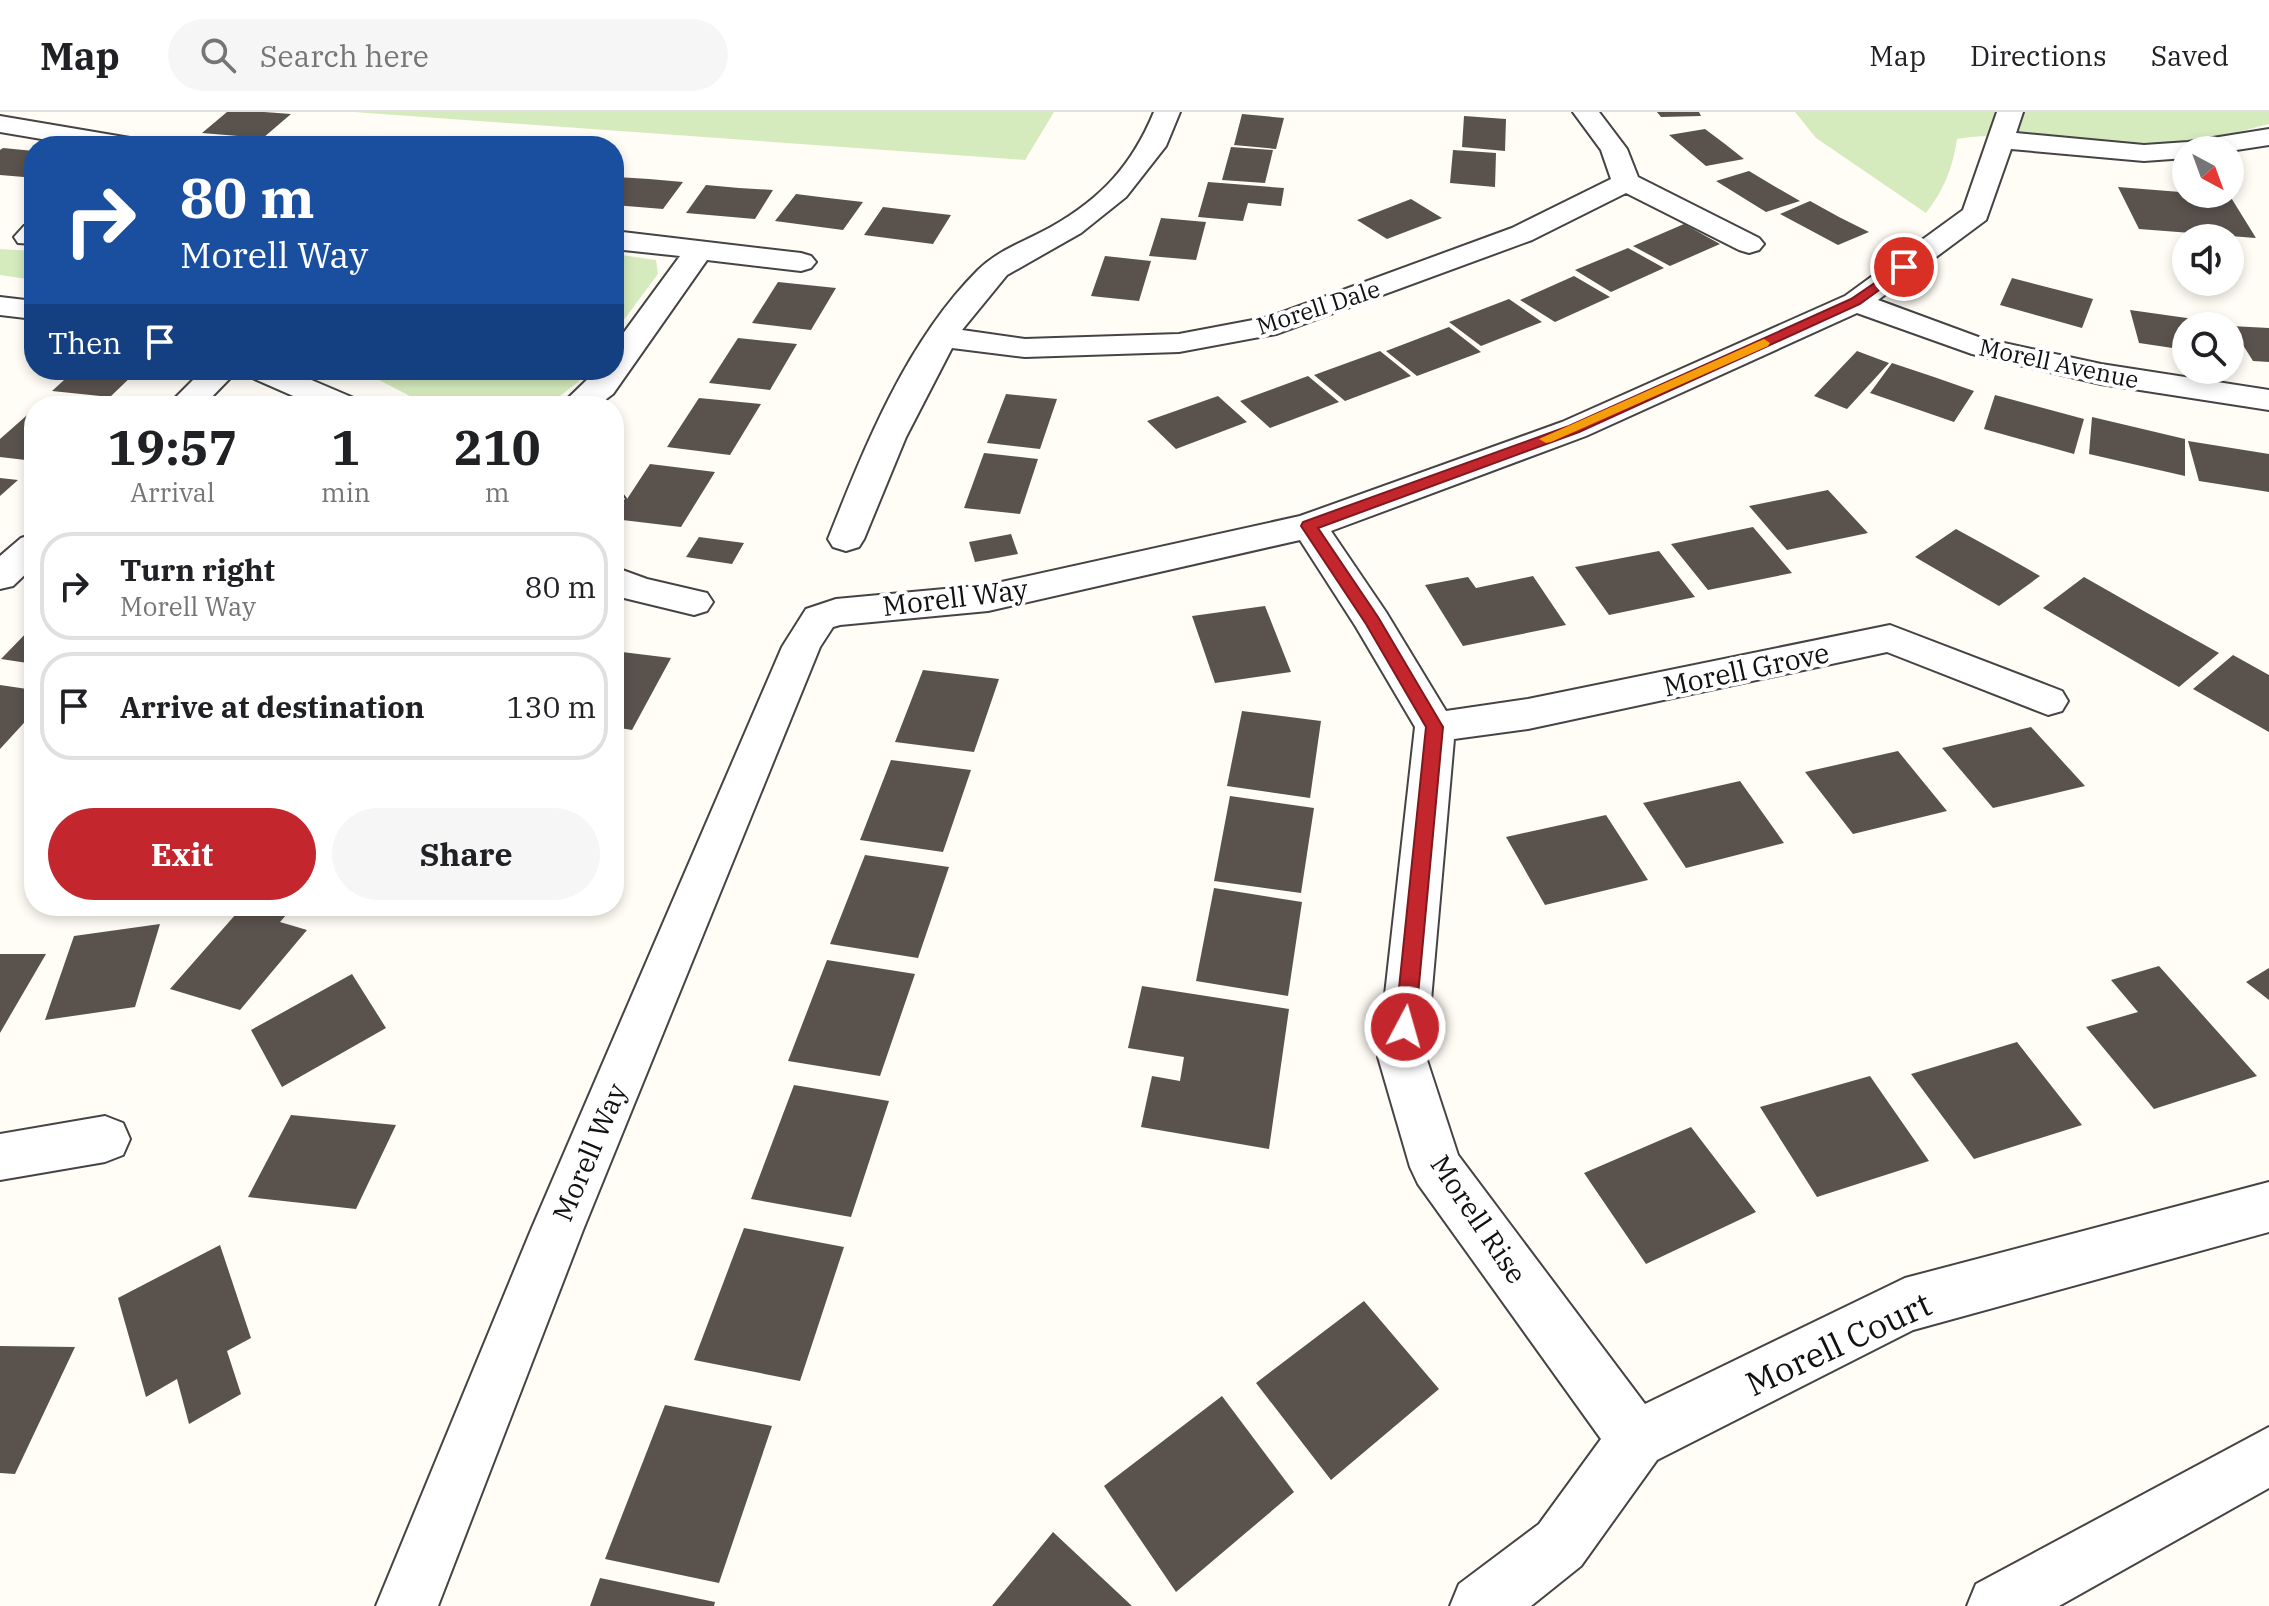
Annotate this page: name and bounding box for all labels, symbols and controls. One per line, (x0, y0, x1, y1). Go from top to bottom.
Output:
search box (168, 19, 728, 91)
text: Map (40, 31, 120, 80)
icon: search (196, 33, 240, 77)
text: Search here (260, 36, 429, 75)
text: Map (1869, 37, 1926, 74)
text: Directions (1970, 37, 2107, 74)
text: Saved (2151, 37, 2229, 74)
north arrow (2172, 136, 2244, 208)
map controls (2172, 136, 2244, 384)
text: 80 m (180, 161, 315, 233)
icon: right (48, 168, 152, 272)
button: sound (2172, 224, 2244, 296)
text: Morell Way (180, 231, 368, 278)
pin (1870, 233, 1938, 301)
icon: arrive (1882, 245, 1926, 289)
street label: Morell Dale (1252, 272, 1384, 342)
button: search (2172, 312, 2244, 384)
icon: arrive (138, 320, 182, 364)
text: Then (48, 323, 122, 362)
street label: Morell Avenue (1976, 330, 2142, 396)
text: 19:57 (108, 416, 237, 478)
text: 1 (331, 416, 360, 478)
text: 210 (454, 416, 540, 478)
text: Arrival (130, 475, 215, 509)
text: min (321, 475, 370, 509)
text: m (485, 475, 510, 509)
text: Turn right (120, 550, 275, 589)
icon: right (52, 564, 96, 608)
text: 80 m (524, 567, 596, 606)
street label: Morell Way (880, 570, 1030, 624)
text: Morell Way (120, 589, 256, 623)
street label: Morell Grove (1660, 633, 1832, 705)
icon: arrive (52, 684, 96, 728)
text: Arrive at destination (120, 687, 425, 726)
text: 130 m (506, 687, 596, 726)
button: Exit (48, 808, 316, 900)
button: Share (332, 808, 600, 900)
position arrow (1363, 985, 1447, 1069)
street label: Morell Way (543, 1077, 635, 1227)
street label: Morell Rise (1422, 1148, 1536, 1290)
street label: Morell Court (1738, 1281, 1938, 1405)

